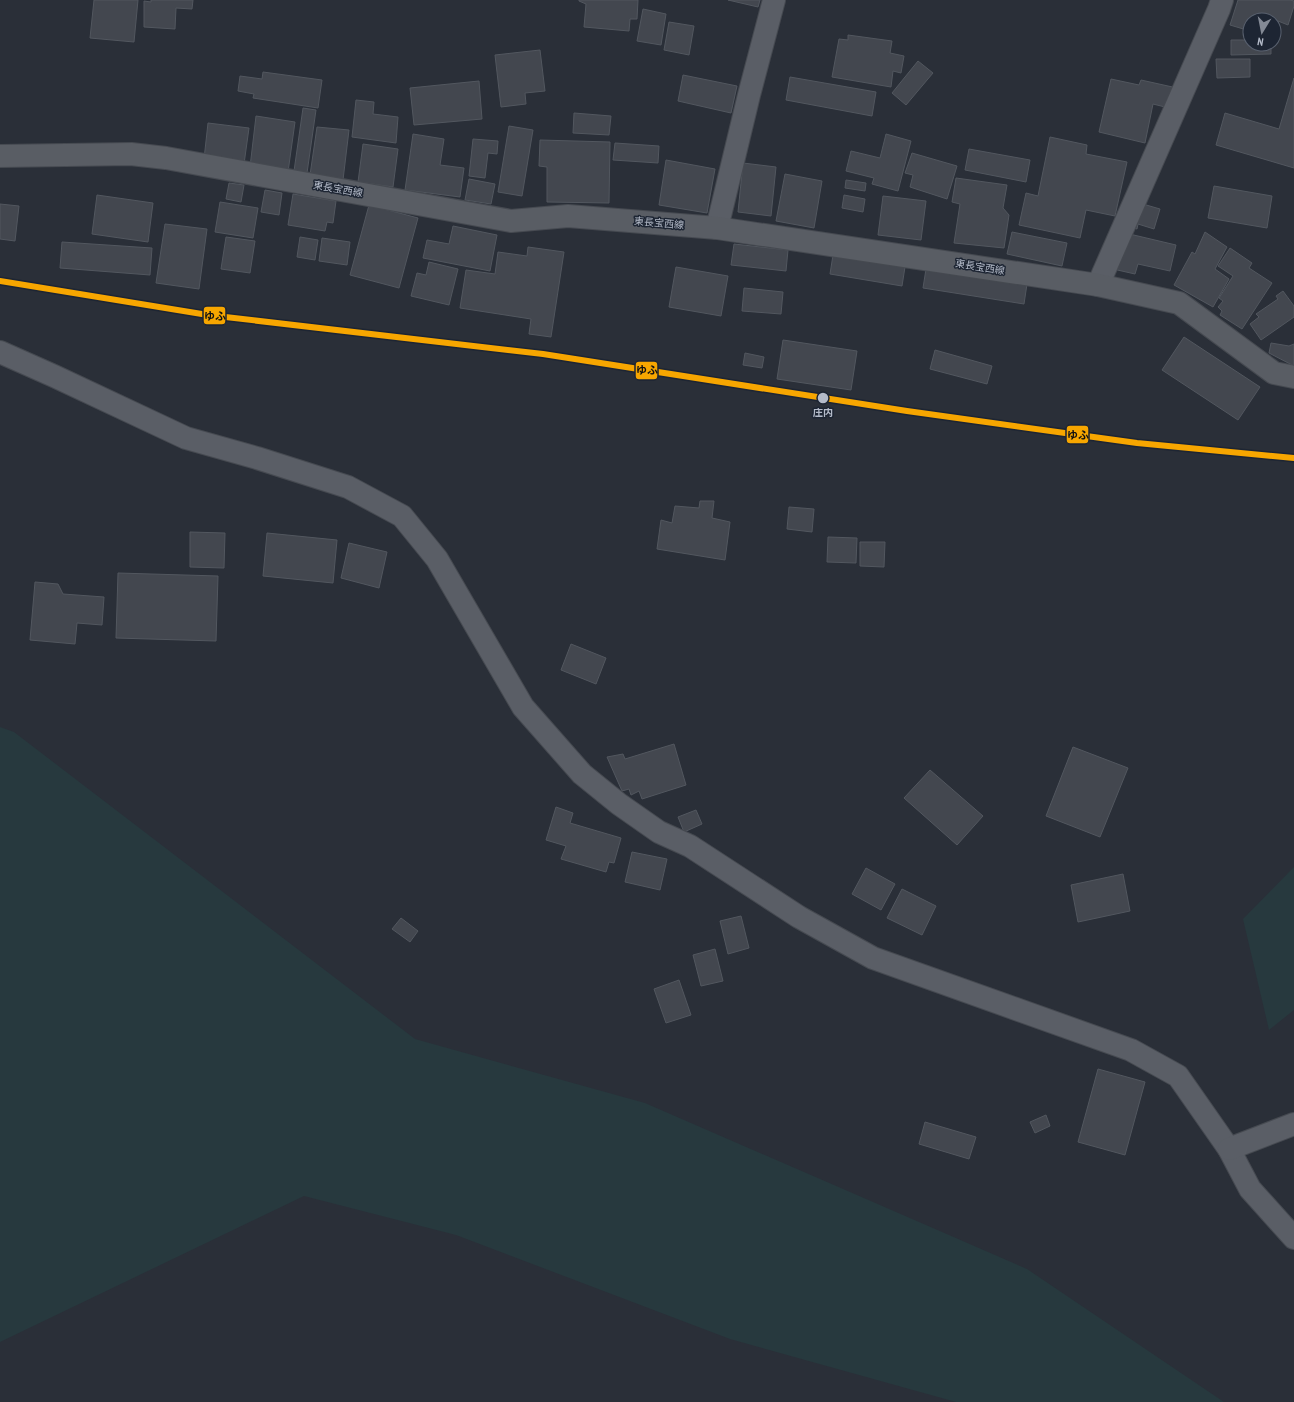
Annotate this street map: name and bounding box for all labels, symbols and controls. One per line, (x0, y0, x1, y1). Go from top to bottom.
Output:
north arrow (1242, 12, 1282, 52)
text: N (1256, 34, 1264, 49)
street label: 東長宝西線 (312, 178, 364, 200)
street label: 東長宝西線 (634, 214, 684, 232)
street label: 東長宝西線 (954, 257, 1006, 277)
line badge: ゆふ (203, 306, 226, 325)
text: ゆふ (204, 309, 226, 323)
line badge: ゆふ (635, 361, 658, 380)
text: ゆふ (636, 363, 658, 377)
marker: 庄内 (816, 391, 830, 405)
place label: 庄内 (812, 406, 833, 419)
line badge: ゆふ (1066, 425, 1089, 444)
text: ゆふ (1067, 428, 1089, 442)

